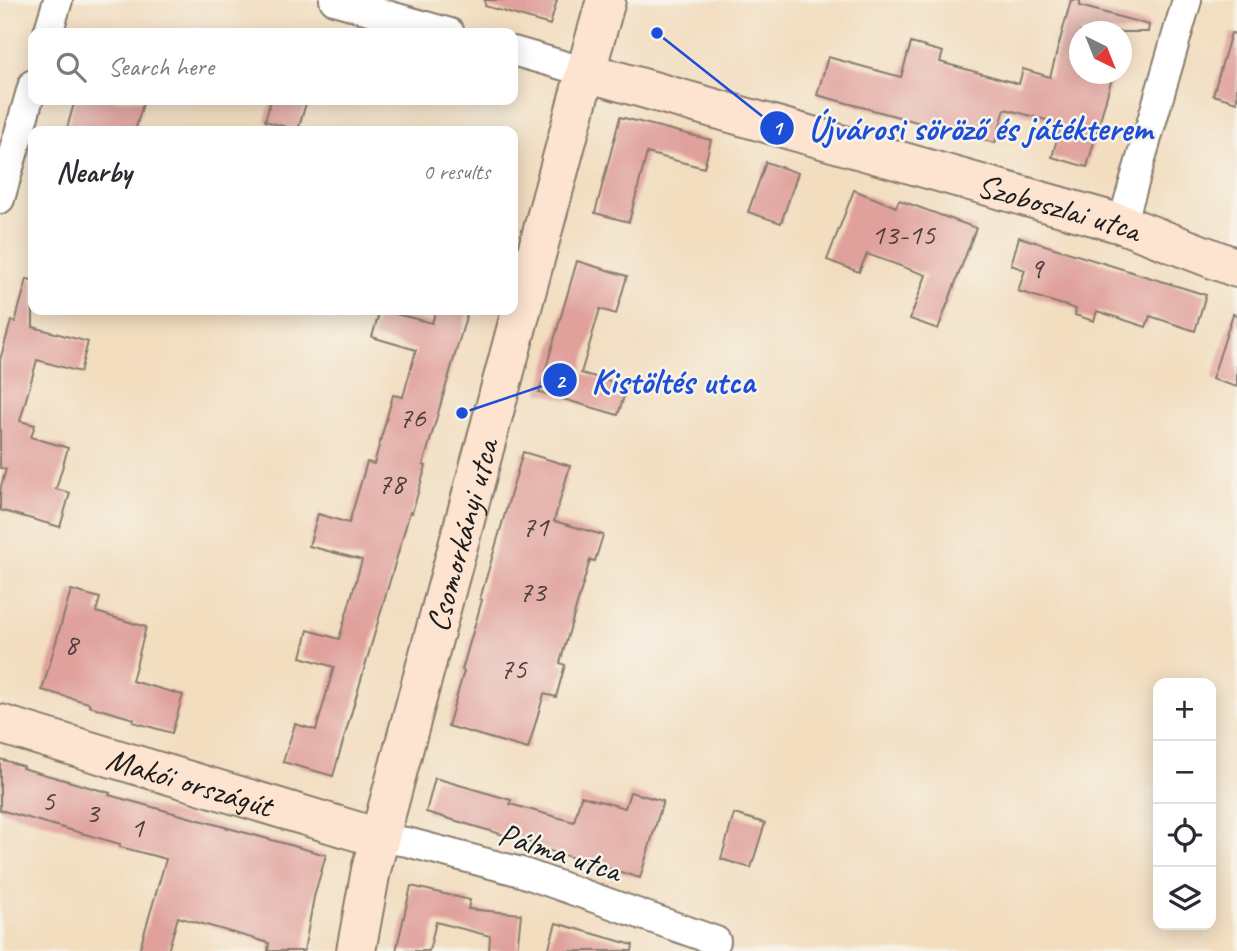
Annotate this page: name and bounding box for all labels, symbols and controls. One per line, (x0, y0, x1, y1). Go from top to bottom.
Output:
north arrow (1069, 21, 1132, 84)
search box (28, 28, 518, 105)
icon: search (52, 48, 90, 86)
text: Search here (108, 50, 214, 83)
callout: Újvárosi söröző és játékterem (760, 100, 1166, 156)
text: Újvárosi söröző és játékterem (808, 106, 1155, 151)
text: 1 (772, 115, 784, 141)
text: Nearby (56, 153, 132, 191)
text: 0 results (423, 157, 490, 186)
street label: Szoboszlai utca (972, 164, 1149, 252)
house number: 13-15 (871, 215, 936, 253)
house number: 9 (1029, 249, 1045, 287)
callout: Kistöltés utca (543, 352, 768, 408)
text: Kistöltés utca (591, 359, 757, 404)
text: 2 (555, 368, 567, 394)
house number: 76 (399, 398, 427, 436)
street label: Csomorkányi utca (416, 432, 508, 636)
house number: 78 (378, 464, 407, 502)
house number: 71 (522, 507, 550, 545)
house number: 73 (519, 572, 548, 610)
house number: 8 (64, 625, 80, 663)
house number: 75 (500, 649, 528, 687)
map controls (1153, 678, 1216, 930)
button: + (1153, 678, 1216, 741)
street label: Makói országút (102, 737, 280, 828)
button: − (1153, 741, 1216, 804)
house number: 5 (41, 781, 56, 819)
house number: 3 (85, 793, 101, 831)
button: locate (1153, 804, 1216, 867)
house number: 1 (130, 808, 145, 846)
street label: Pálma utca (493, 812, 629, 892)
button: layers (1153, 867, 1216, 930)

